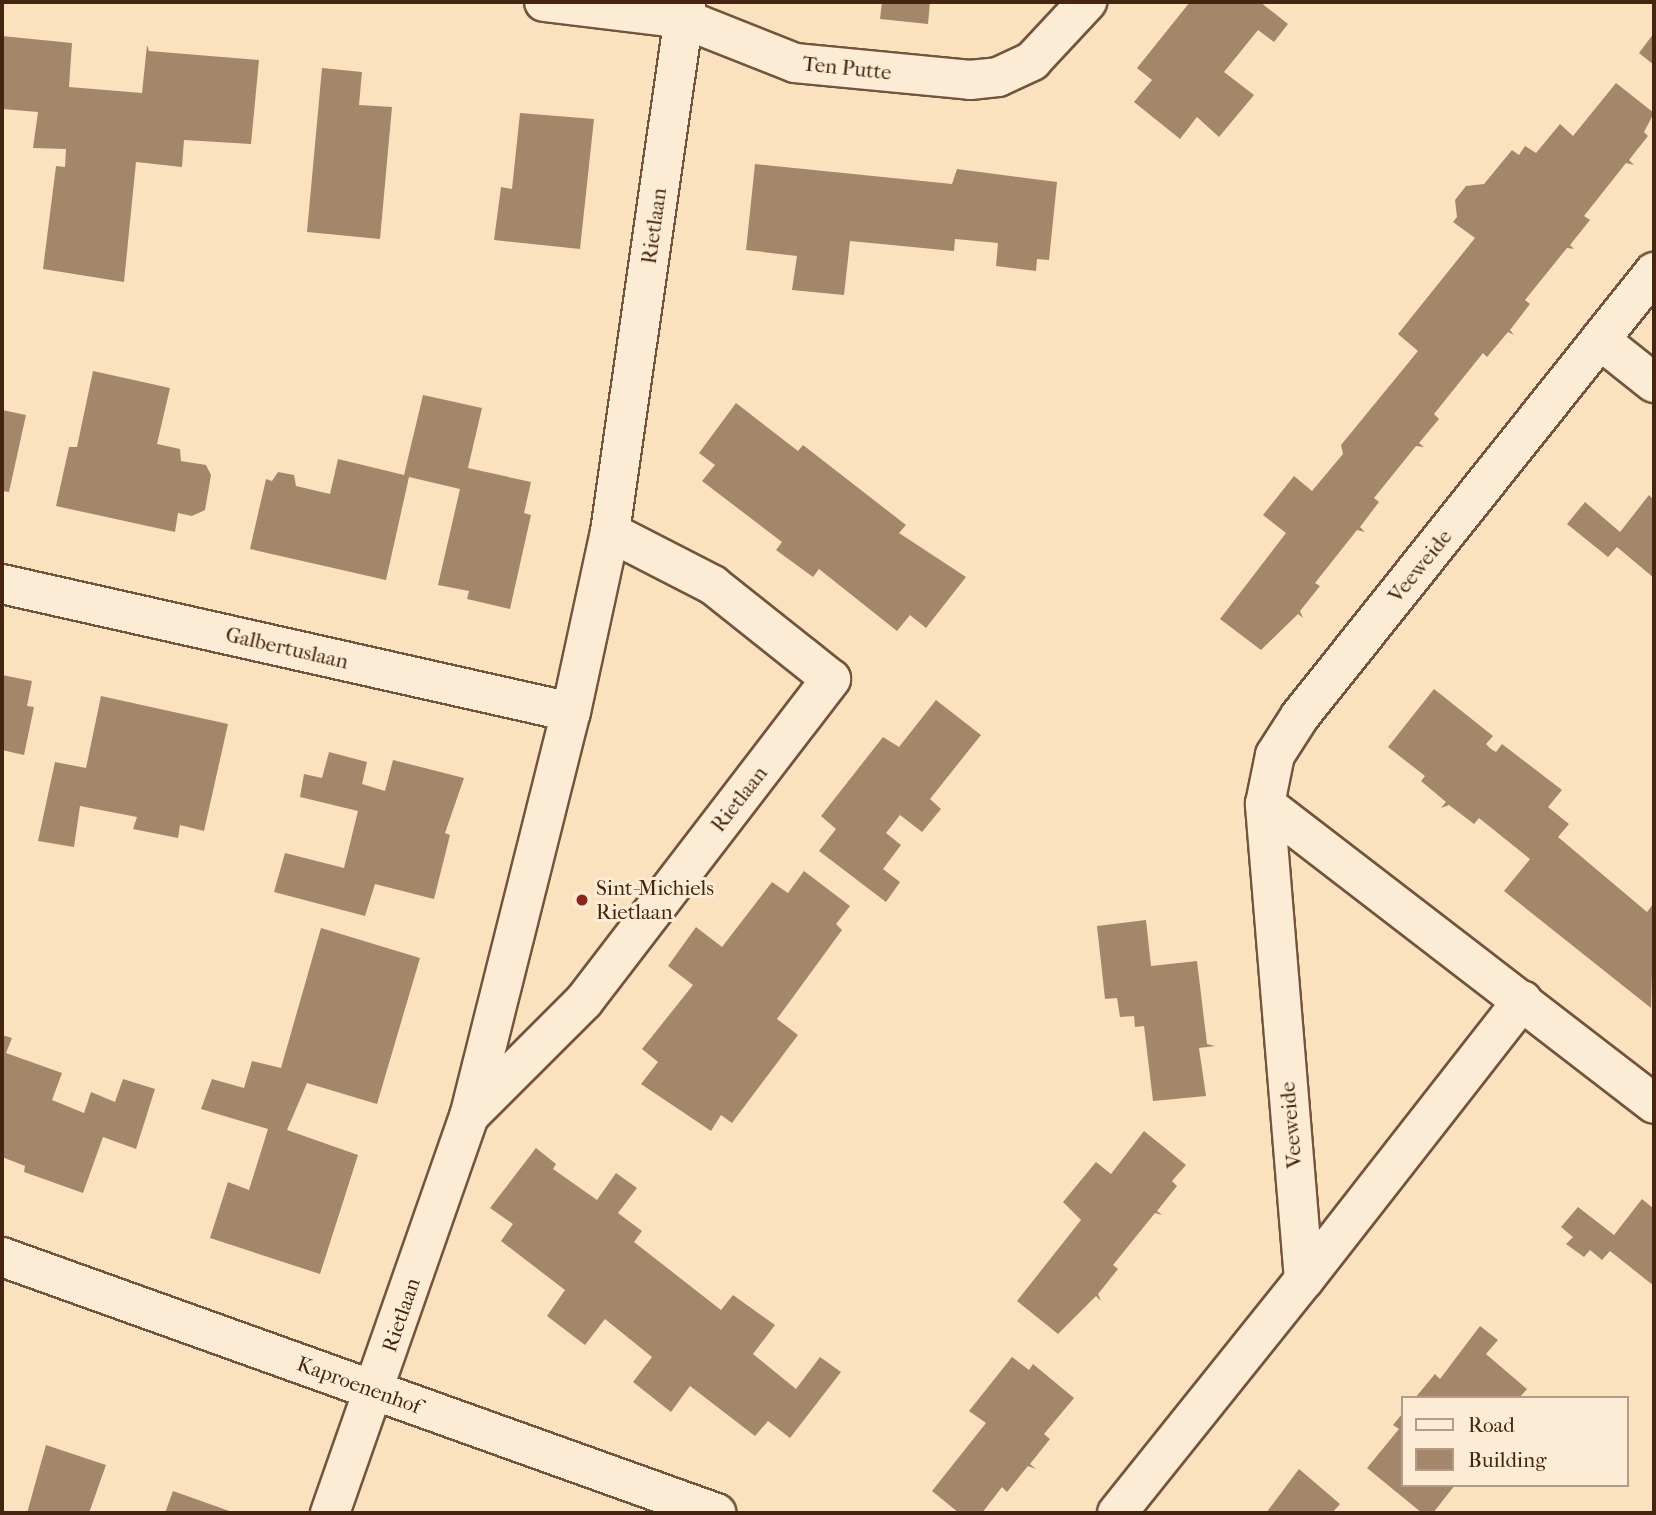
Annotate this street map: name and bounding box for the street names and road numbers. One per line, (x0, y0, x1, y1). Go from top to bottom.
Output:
street label: Ten Putte (801, 51, 893, 85)
street label: Rietlaan (636, 186, 672, 266)
street label: Veeweide (1383, 524, 1457, 608)
street label: Galbertuslaan (223, 622, 351, 674)
street label: Rietlaan (705, 761, 773, 837)
street label: Veeweide (1275, 1081, 1307, 1169)
street label: Rietlaan (377, 1275, 425, 1355)
street label: Kaproenenhof (294, 1351, 424, 1419)

